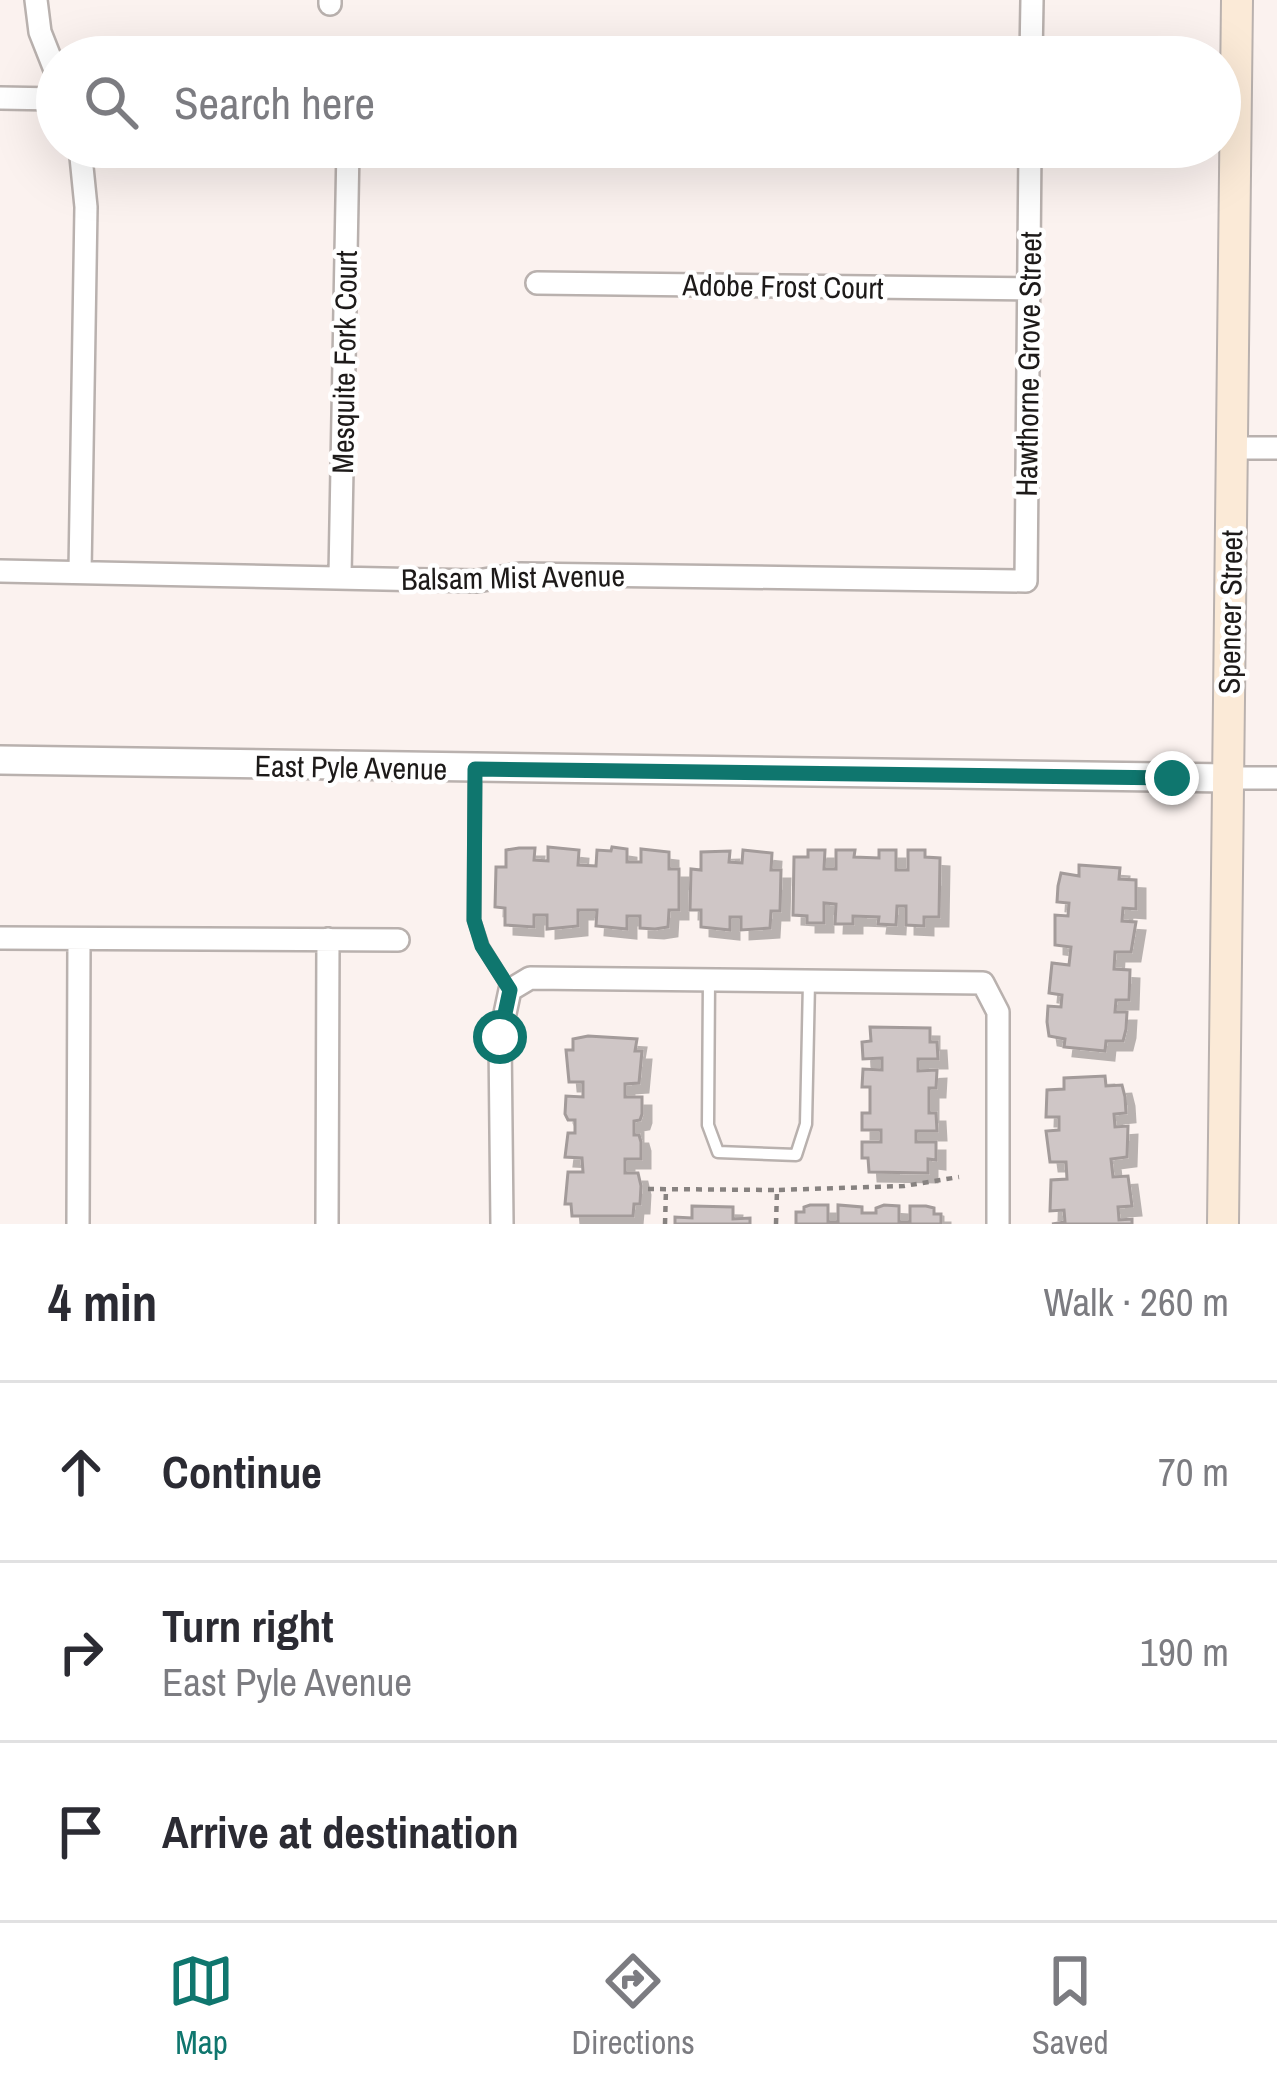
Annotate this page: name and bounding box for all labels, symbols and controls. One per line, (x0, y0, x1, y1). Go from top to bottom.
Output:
search box (36, 36, 1241, 168)
icon: search (78, 69, 144, 135)
text: Search here (174, 72, 375, 133)
street label: Hawthorne Grove Street (1006, 231, 1050, 497)
street label: Mesquite Fork Court (322, 250, 366, 474)
street label: Adobe Frost Court (681, 264, 884, 308)
street label: Spencer Street (1209, 529, 1251, 694)
street label: Balsam Mist Avenue (401, 555, 625, 599)
street label: East Pyle Avenue (254, 745, 448, 789)
route end (1145, 751, 1199, 805)
route start (473, 1010, 527, 1064)
text: 4 min (48, 1268, 157, 1337)
text: Walk · 260 m (1044, 1276, 1229, 1328)
icon: ahead (48, 1439, 114, 1505)
text: Continue (162, 1441, 322, 1502)
text: 70 m (1158, 1446, 1229, 1498)
text: Turn right (162, 1595, 334, 1656)
icon: right (48, 1619, 114, 1685)
text: 190 m (1140, 1626, 1229, 1678)
text: East Pyle Avenue (162, 1656, 412, 1708)
icon: arrive (48, 1799, 114, 1865)
text: Arrive at destination (162, 1801, 519, 1862)
tab: Map (168, 1948, 234, 2064)
tab: Directions (571, 1948, 695, 2064)
tab: Saved (1032, 1948, 1108, 2064)

